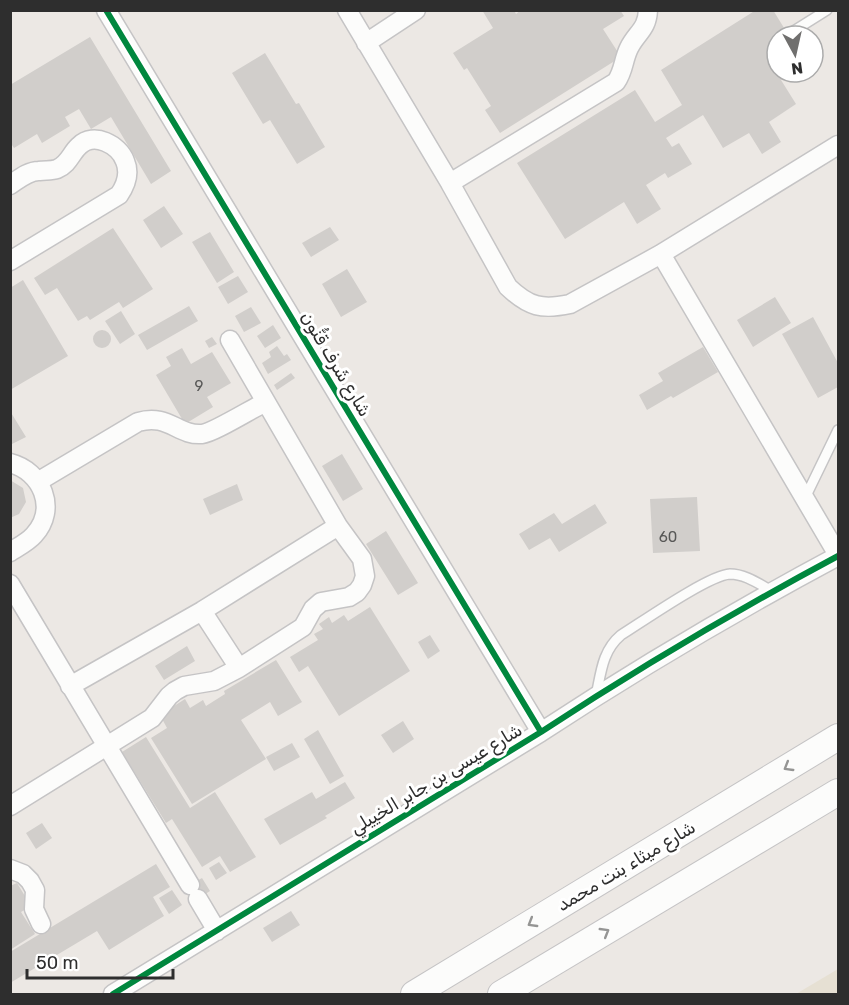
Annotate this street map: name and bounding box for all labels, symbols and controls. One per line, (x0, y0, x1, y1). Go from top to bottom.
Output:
north arrow (765, 24, 825, 84)
text: N (790, 58, 804, 79)
street label: شارع شَرف قَنُّون (295, 307, 377, 421)
house number: 9 (195, 377, 204, 395)
house number: 60 (659, 528, 677, 546)
street label: شارع عيسى بن جابر الخييلي (346, 719, 527, 841)
one-way arrow (784, 760, 795, 771)
street label: شارع ميثاء بنت محمد (553, 816, 700, 917)
one-way arrow (528, 915, 538, 927)
one-way arrow (599, 928, 609, 939)
scale bar (27, 942, 172, 980)
text: 50 m (36, 952, 79, 974)

